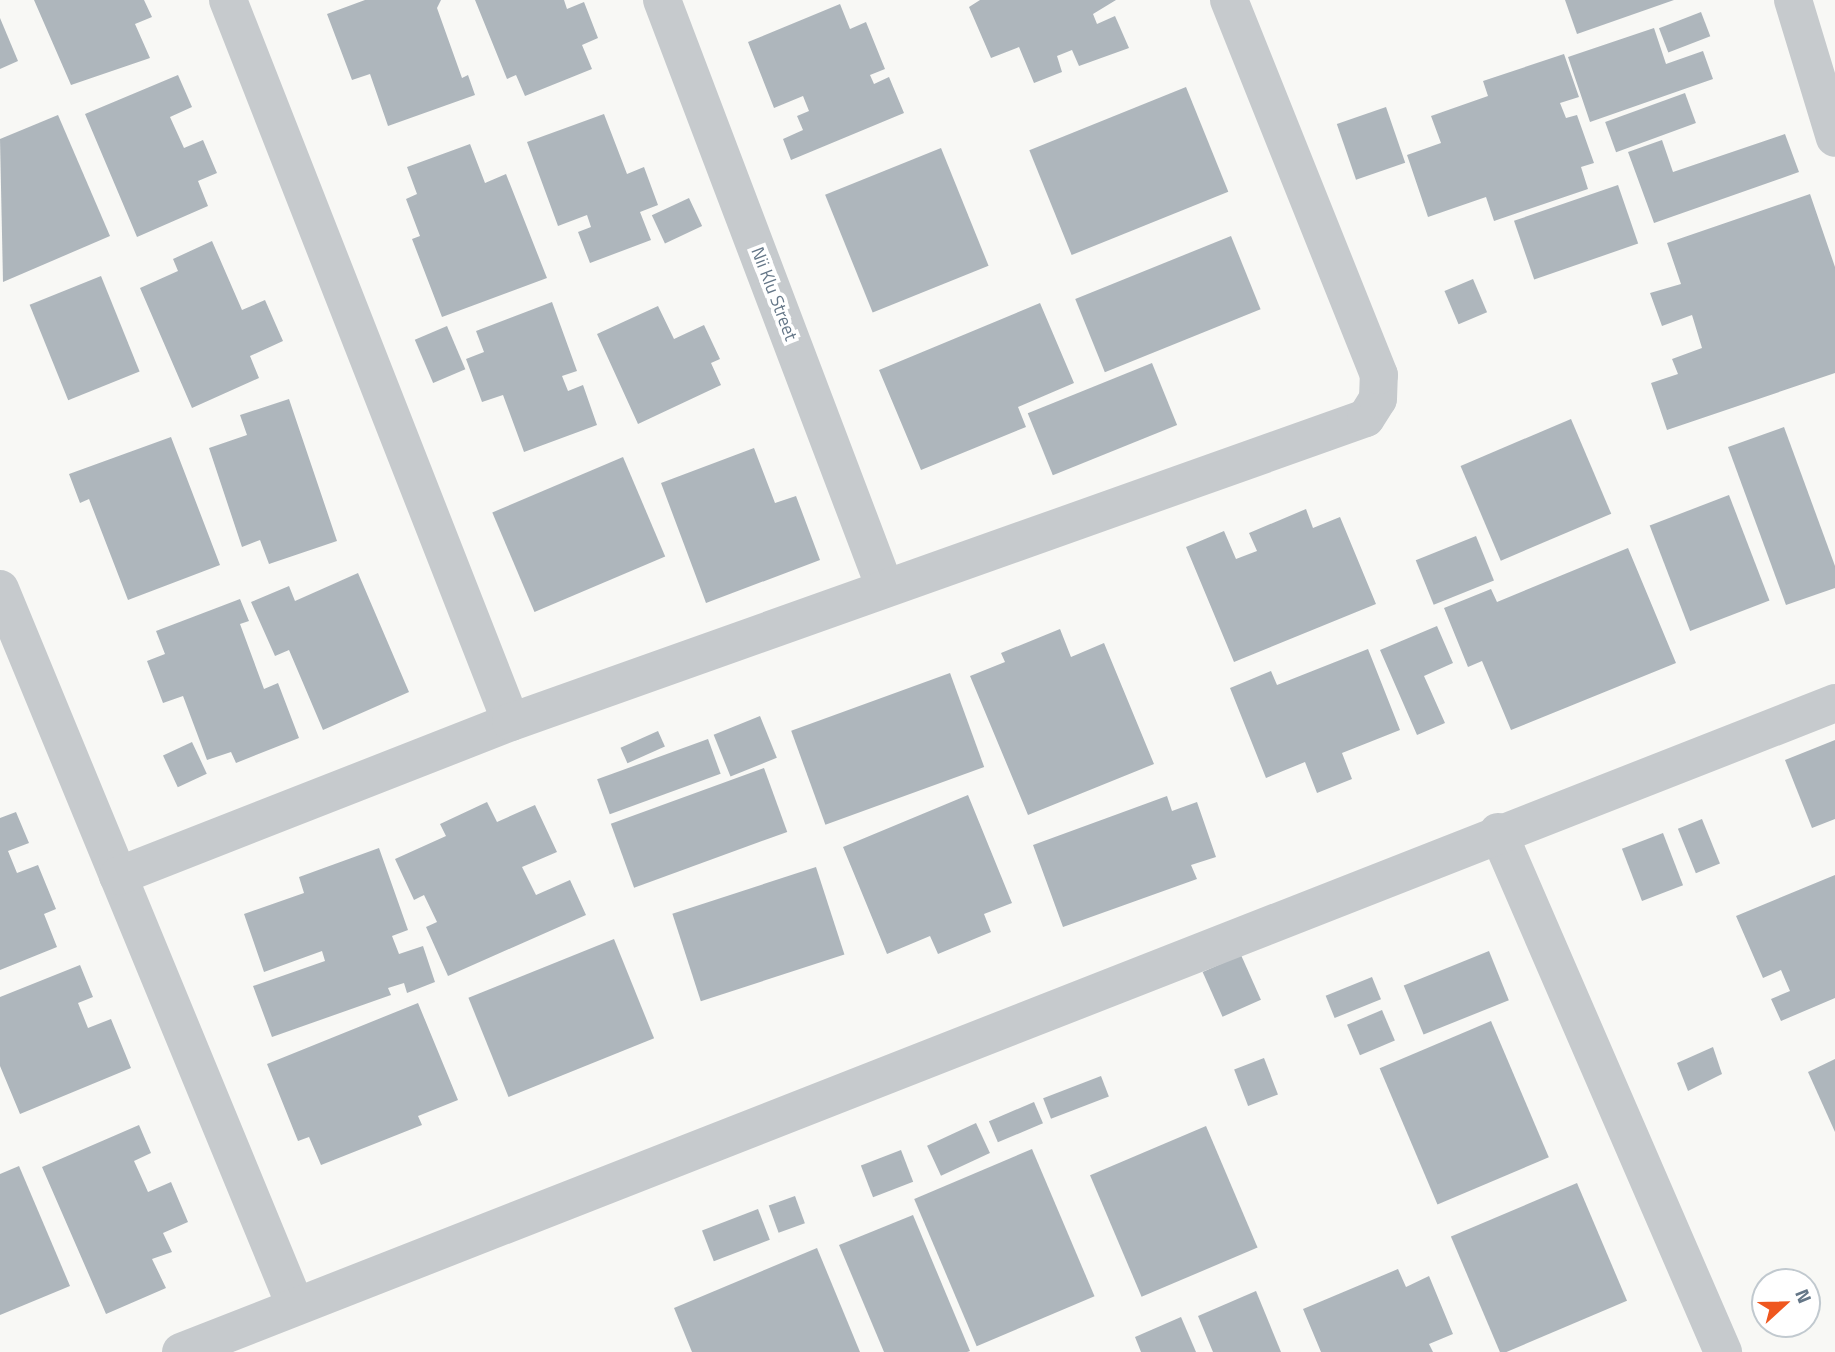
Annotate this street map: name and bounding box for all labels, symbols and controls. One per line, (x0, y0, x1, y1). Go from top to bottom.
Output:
street label: Nii Klu Street (746, 244, 802, 344)
north arrow (1751, 1268, 1821, 1338)
text: N (1788, 1284, 1820, 1307)

